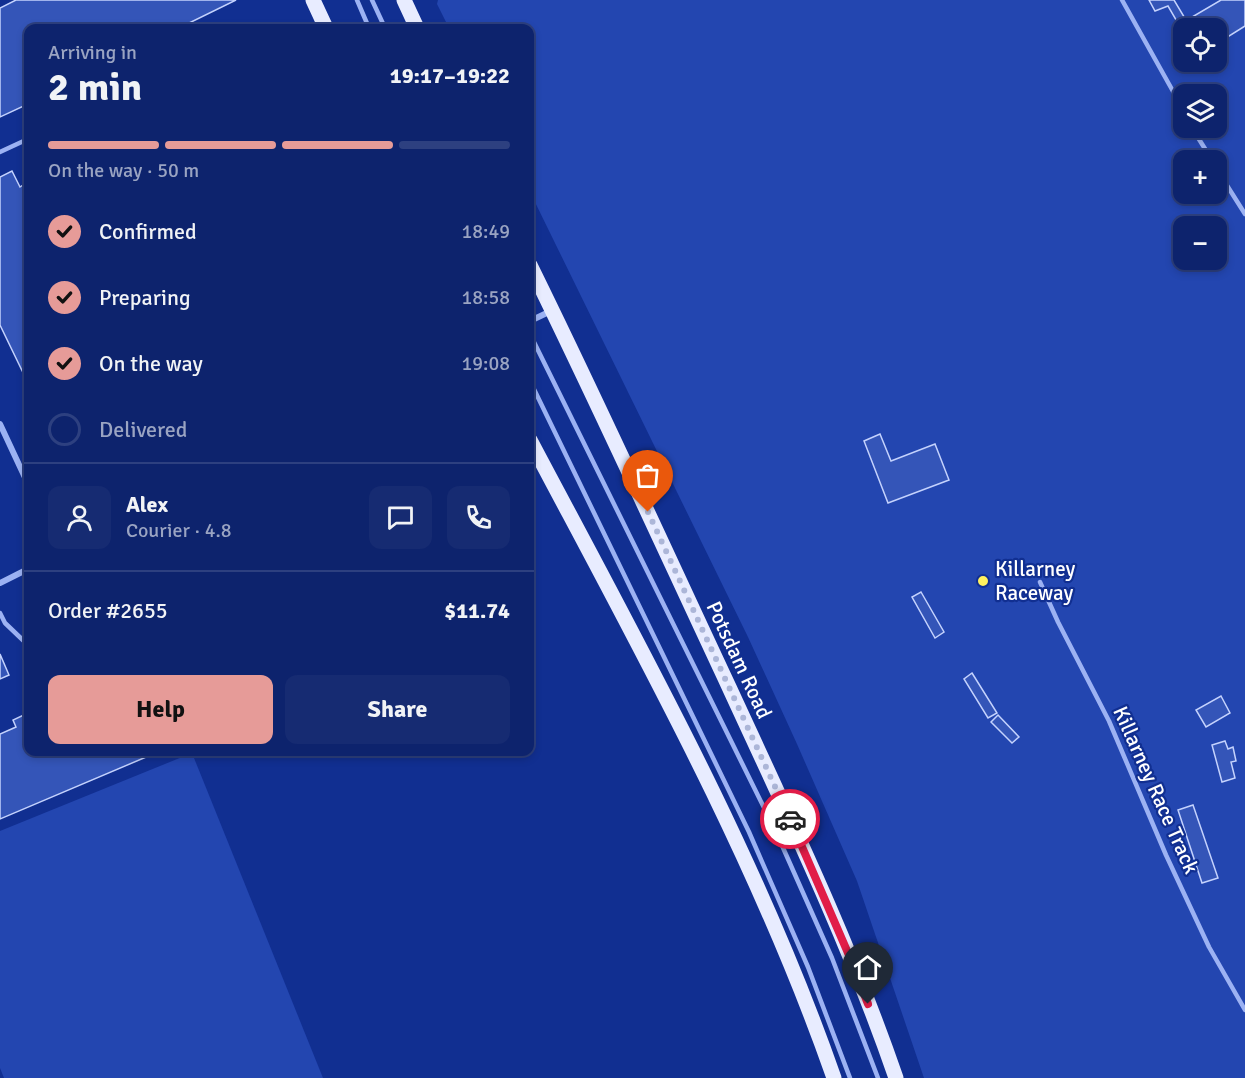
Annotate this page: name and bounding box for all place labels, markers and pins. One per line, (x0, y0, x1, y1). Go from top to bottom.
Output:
pin (622, 450, 673, 512)
place label: Killarney Raceway (995, 556, 1075, 606)
marker: Killarney Raceway (976, 574, 990, 588)
pin (842, 942, 893, 1004)

